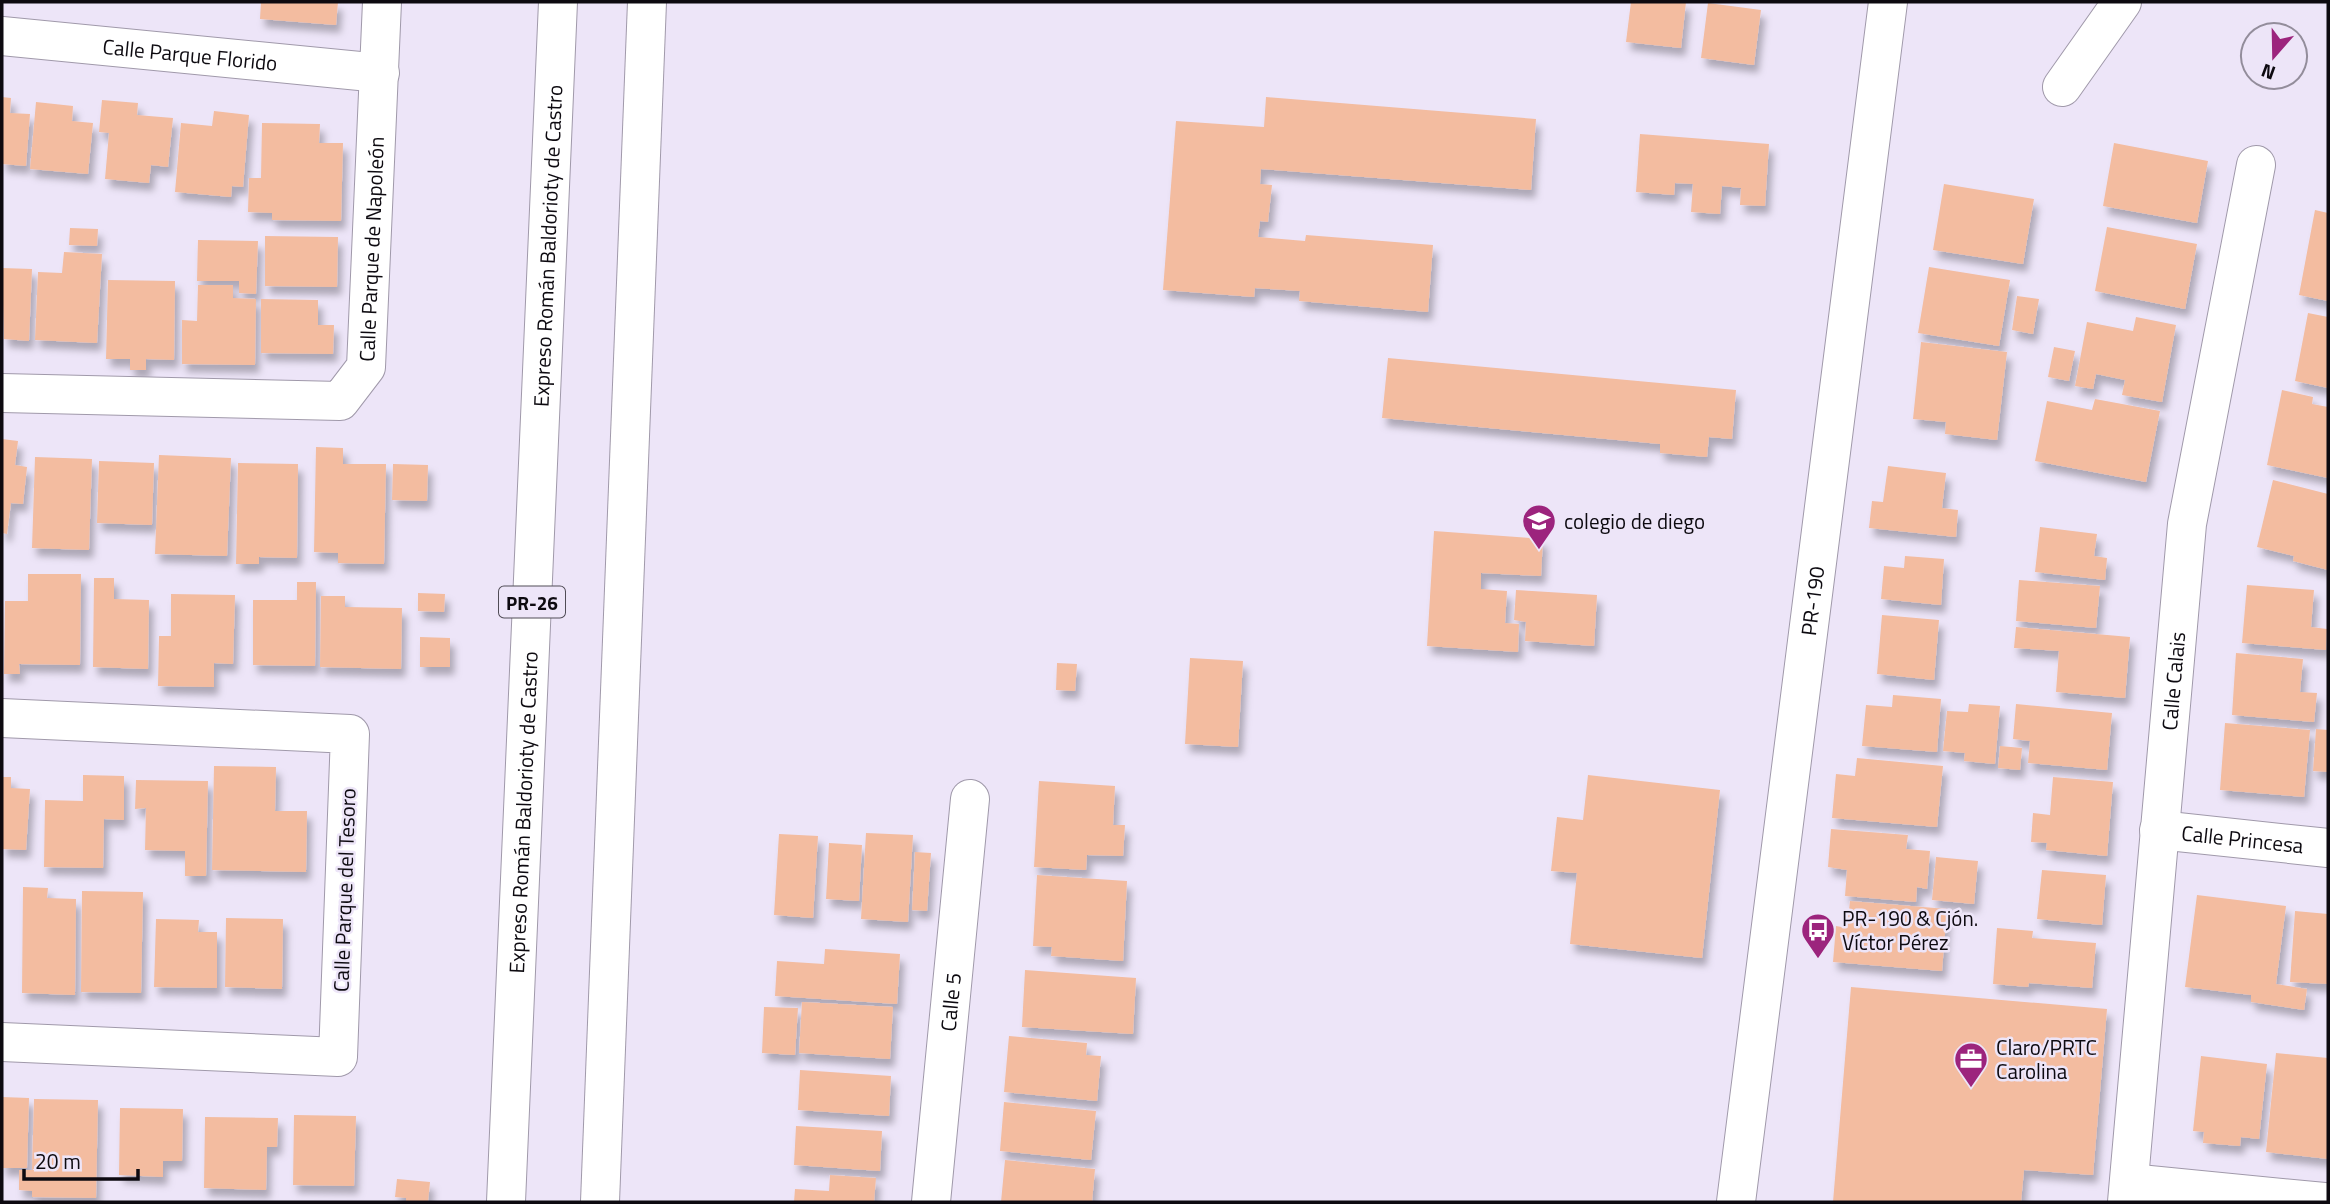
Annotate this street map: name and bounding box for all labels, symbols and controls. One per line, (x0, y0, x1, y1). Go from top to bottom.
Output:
north arrow (2239, 21, 2309, 91)
street label: Calle Parque Florido (101, 30, 279, 79)
text: N (2257, 57, 2279, 88)
street label: Expreso Román Baldorioty de Castro (524, 84, 570, 408)
street label: Calle Parque de Napoleón (350, 136, 392, 362)
school or university icon: colegio de diego (1520, 502, 1558, 551)
place label: colegio de diego (1564, 505, 1705, 537)
street label: PR-190 (1792, 564, 1832, 637)
road number: PR-26 (499, 586, 565, 618)
street label: Calle Calais (2153, 630, 2193, 732)
street label: Expreso Román Baldorioty de Castro (500, 651, 546, 974)
street label: Calle Parque del Tesoro (324, 787, 364, 993)
street label: Calle Princesa (2180, 817, 2306, 861)
place label: PR-190 & Cjón. Víctor Pérez (1842, 902, 1978, 958)
bus stop icon: PR-190 & Cjón. Víctor Pérez (1799, 911, 1837, 960)
street label: Calle 5 (932, 971, 969, 1033)
place label: Claro/PRTC Carolina (1996, 1031, 2097, 1087)
office icon: Claro/PRTC Carolina (1952, 1040, 1990, 1089)
scale bar (24, 1138, 138, 1182)
text: 20 m (35, 1145, 81, 1177)

